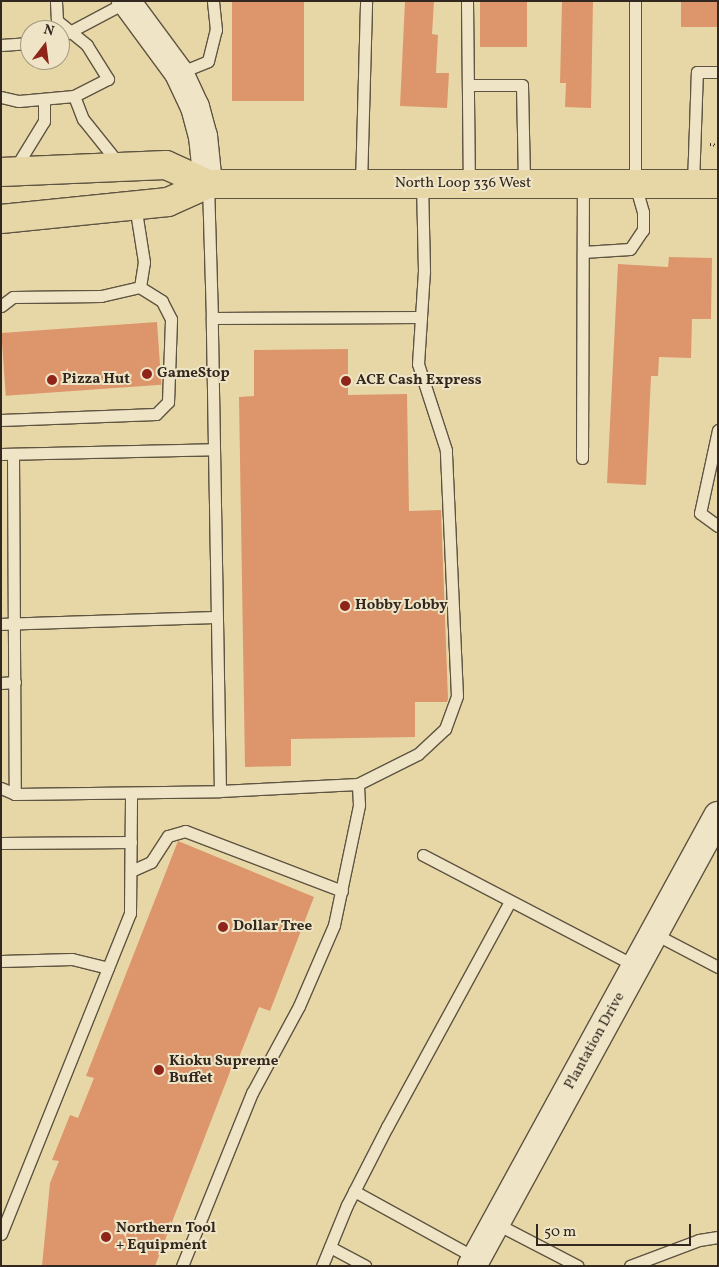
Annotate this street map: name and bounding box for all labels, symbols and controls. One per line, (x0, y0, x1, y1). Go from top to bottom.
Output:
north arrow (20, 20, 70, 70)
text: N (41, 20, 56, 41)
street label: North Loop 336 West (394, 175, 532, 193)
place label: GameStop (157, 365, 230, 383)
marker: GameStop (141, 368, 153, 380)
place label: Pizza Hut (62, 371, 130, 389)
place label: ACE Cash Express (356, 372, 482, 390)
marker: Pizza Hut (46, 374, 58, 386)
marker: ACE Cash Express (340, 375, 352, 387)
place label: Hobby Lobby (355, 597, 448, 615)
marker: Hobby Lobby (339, 600, 351, 612)
place label: Dollar Tree (233, 918, 312, 936)
marker: Dollar Tree (217, 921, 229, 933)
street label: Plantation Drive (561, 989, 629, 1093)
place label: Kioku Supreme Buffet (169, 1052, 278, 1087)
marker: Kioku Supreme Buffet (153, 1064, 165, 1076)
scale bar (539, 1214, 694, 1246)
place label: Northern Tool + Equipment (116, 1219, 216, 1254)
text: 50 m (544, 1222, 576, 1243)
marker: Northern Tool + Equipment (100, 1231, 112, 1243)

